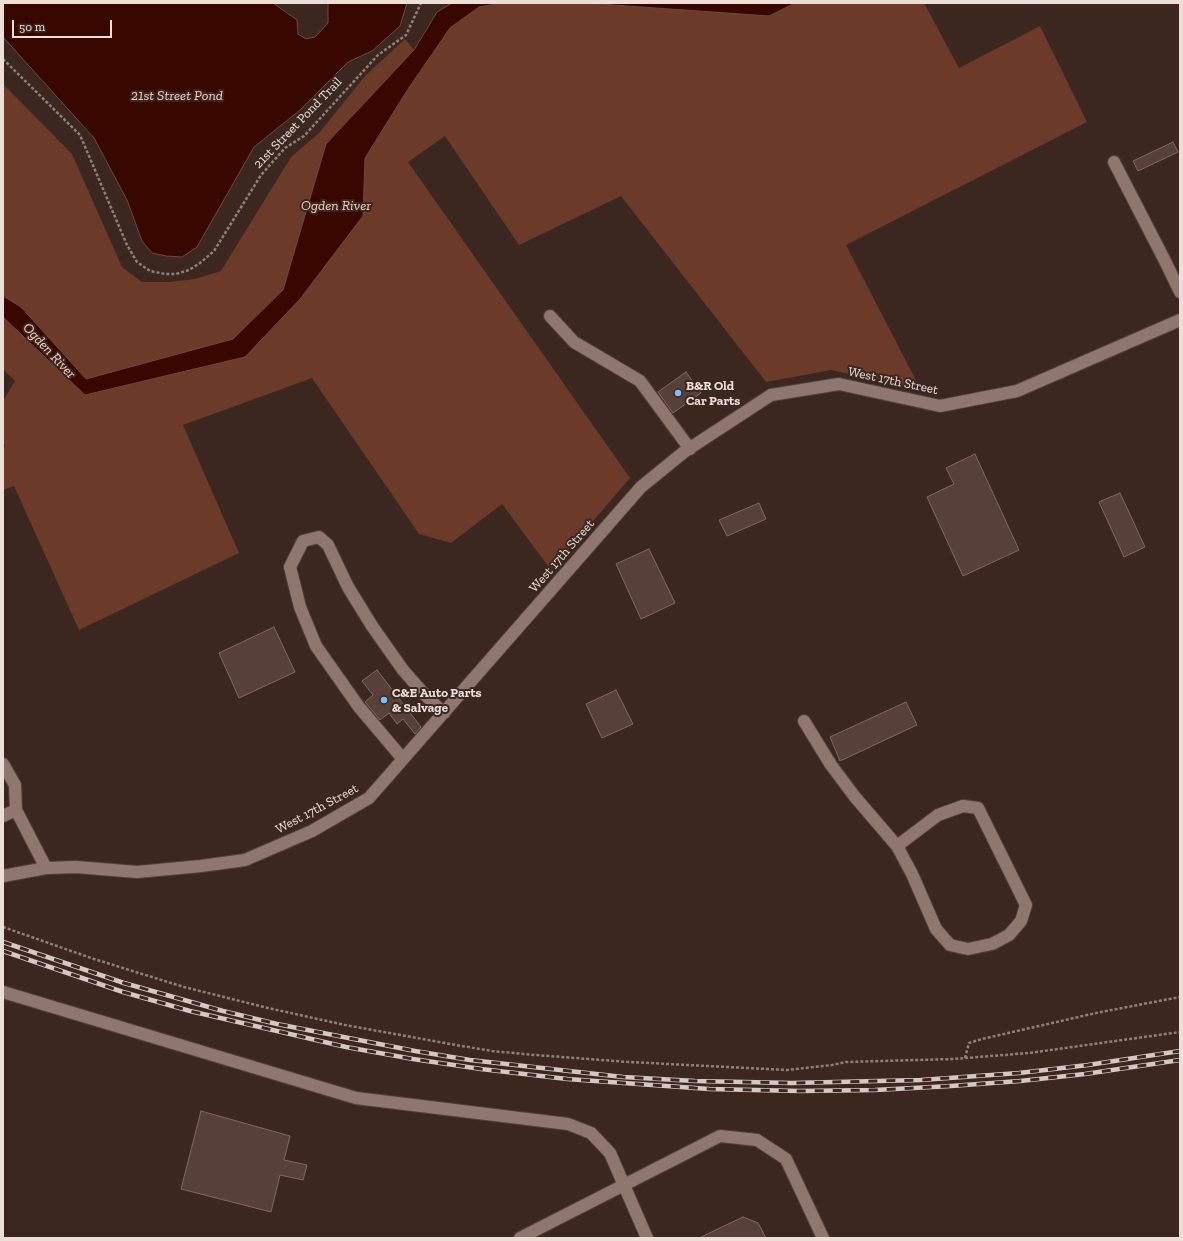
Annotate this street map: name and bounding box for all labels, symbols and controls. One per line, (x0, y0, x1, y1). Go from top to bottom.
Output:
scale bar (14, 12, 114, 38)
text: 50 m (19, 20, 45, 34)
street label: 21st Street Pond Trail (251, 74, 345, 172)
water label: 21st Street Pond (131, 88, 223, 104)
water label: Ogden River (301, 198, 371, 214)
water label: Ogden River (19, 320, 79, 382)
street label: West 17th Street (847, 364, 939, 398)
place label: B&R Old Car Parts (686, 378, 740, 409)
marker: B&R Old Car Parts (673, 388, 683, 398)
street label: West 17th Street (526, 516, 598, 596)
place label: C&E Auto Parts & Salvage (392, 685, 482, 716)
marker: C&E Auto Parts & Salvage (379, 695, 389, 705)
street label: West 17th Street (273, 781, 361, 837)

